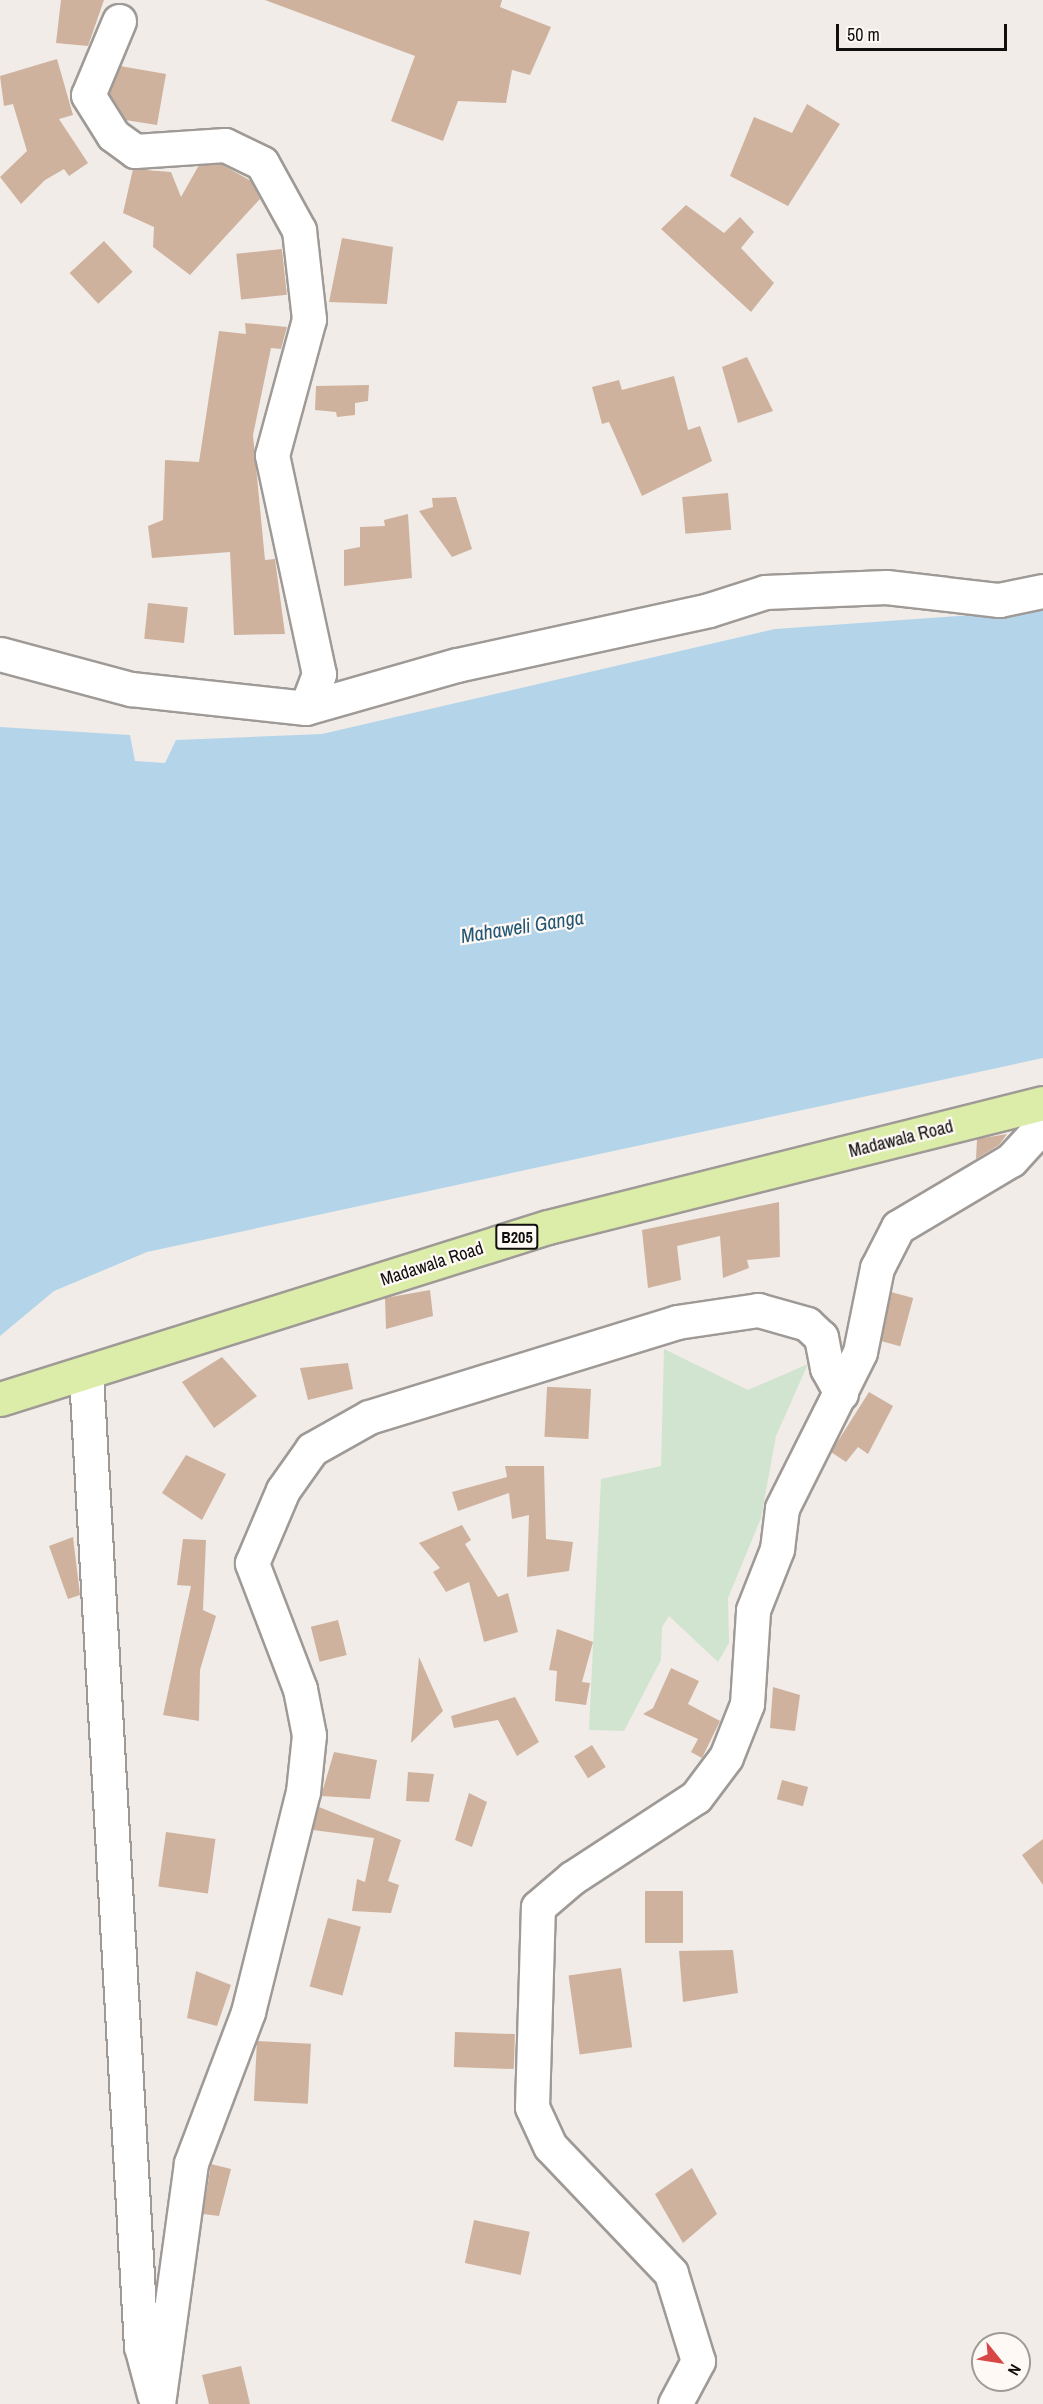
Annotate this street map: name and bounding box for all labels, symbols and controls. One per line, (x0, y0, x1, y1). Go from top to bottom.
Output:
scale bar (839, 12, 1010, 50)
text: 50 m (847, 22, 880, 47)
water label: Mahaweli Ganga (459, 904, 585, 948)
street label: Madawala Road (847, 1116, 955, 1162)
road number: B205 (494, 1224, 540, 1250)
street label: Madawala Road (378, 1237, 486, 1291)
north arrow (971, 2332, 1031, 2392)
text: N (1003, 2360, 1027, 2380)

